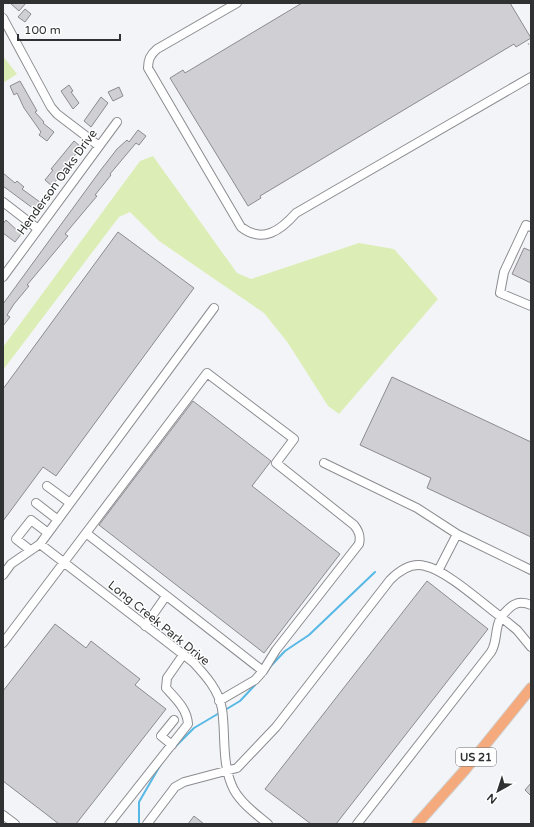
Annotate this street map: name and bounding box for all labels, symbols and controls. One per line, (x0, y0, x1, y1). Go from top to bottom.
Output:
scale bar (18, 16, 120, 42)
text: 100 m (24, 23, 61, 37)
street label: Henderson Oaks Drive (14, 126, 100, 237)
street label: Long Creek Park Drive (105, 578, 213, 668)
road number: US 21 (456, 748, 496, 766)
north arrow (478, 771, 518, 811)
text: N (484, 791, 500, 806)

